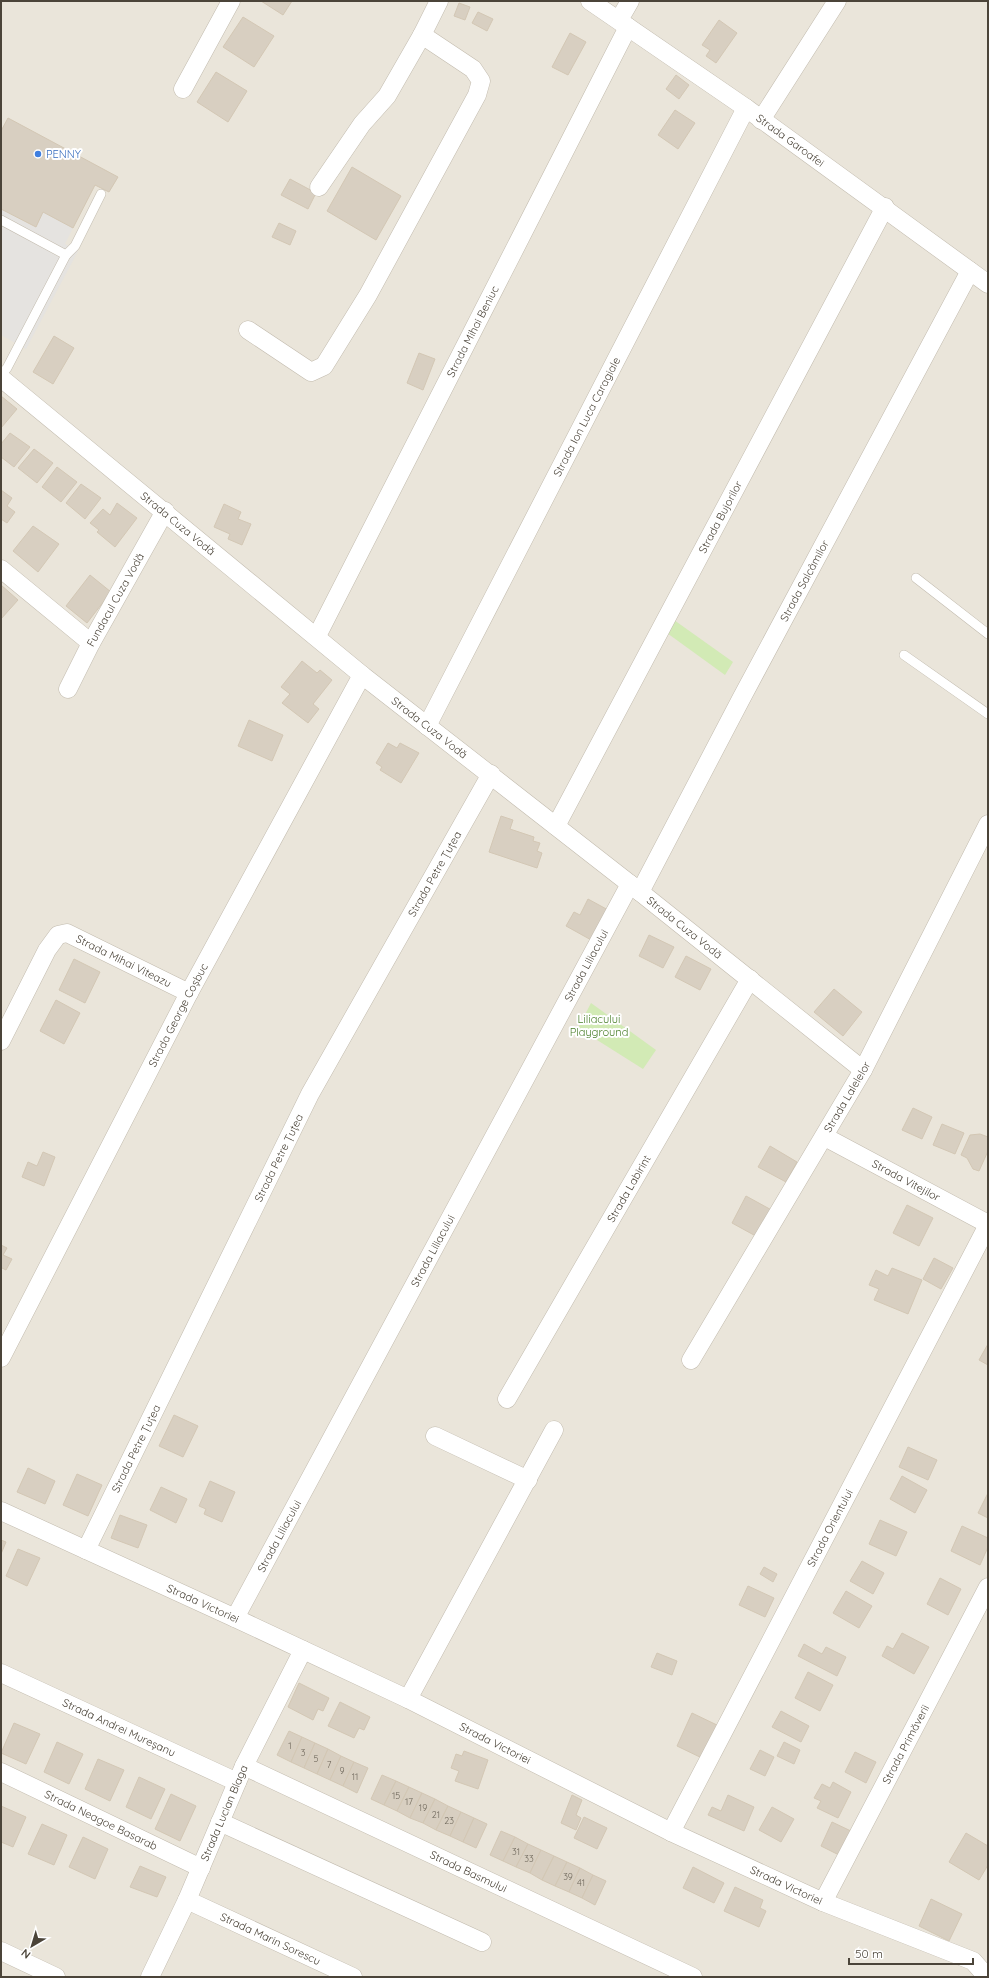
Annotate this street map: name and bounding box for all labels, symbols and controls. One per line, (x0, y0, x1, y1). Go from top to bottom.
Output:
street label: Strada Garoafei (753, 111, 827, 170)
place label: PENNY (46, 147, 81, 161)
marker: PENNY (33, 149, 43, 159)
street label: Strada Mihai Beniuc (443, 283, 502, 380)
street label: Strada Ion Luca Caragiale (550, 355, 623, 479)
street label: Strada Bujorilor (695, 478, 746, 556)
street label: Strada Cuza Vodă (138, 489, 218, 558)
street label: Strada Salcâmilor (777, 537, 832, 624)
street label: Fundacul Cuza Vodă (83, 551, 147, 649)
street label: Strada Cuza Vodă (389, 694, 470, 762)
street label: Strada Petre Țuțea (405, 828, 464, 919)
street label: Strada Cuza Vodă (644, 893, 725, 962)
street label: Strada Liliacului (561, 927, 611, 1004)
street label: Strada Mihai Viteazu (74, 932, 174, 990)
street label: Strada George Coșbuc (145, 960, 211, 1069)
park label: Liliacului Playground (570, 1012, 628, 1039)
street label: Strada Lalelelor (821, 1058, 874, 1135)
street label: Strada Petre Țuțea (251, 1111, 306, 1204)
street label: Strada Labirint (604, 1152, 654, 1225)
street label: Strada Vitejilor (870, 1156, 943, 1205)
street label: Strada Liliacului (408, 1212, 458, 1289)
street label: Strada Petre Țuțea (108, 1402, 163, 1495)
street label: Strada Orientului (804, 1487, 856, 1569)
street label: Strada Liliacului (254, 1498, 304, 1575)
street label: Strada Victoriei (165, 1581, 241, 1626)
street label: Strada Andrei Mureșanu (60, 1695, 178, 1760)
street label: Strada Primăverii (879, 1702, 932, 1786)
street label: Strada Victoriei (457, 1719, 533, 1767)
house number: 1 (288, 1740, 292, 1751)
house number: 3 (301, 1747, 306, 1758)
house number: 5 (314, 1753, 319, 1764)
house number: 7 (327, 1759, 332, 1770)
street label: Strada Lucian Blaga (197, 1763, 251, 1863)
house number: 9 (339, 1765, 345, 1776)
house number: 11 (352, 1771, 358, 1782)
street label: Strada Neagoe Basarab (42, 1787, 160, 1853)
house number: 15 (392, 1790, 400, 1801)
house number: 17 (405, 1796, 413, 1807)
house number: 19 (419, 1802, 427, 1813)
house number: 21 (432, 1809, 440, 1820)
house number: 23 (444, 1815, 454, 1826)
house number: 31 (512, 1846, 520, 1857)
street label: Strada Basmului (428, 1847, 509, 1896)
house number: 33 (524, 1853, 534, 1864)
street label: Strada Victoriei (748, 1862, 825, 1908)
house number: 39 (563, 1871, 573, 1882)
house number: 41 (577, 1877, 585, 1888)
street label: Strada Marin Sorescu (218, 1909, 323, 1968)
north arrow (12, 1926, 52, 1966)
scale bar (849, 1940, 973, 1966)
text: N (18, 1946, 33, 1962)
text: 50 m (855, 1946, 883, 1961)

